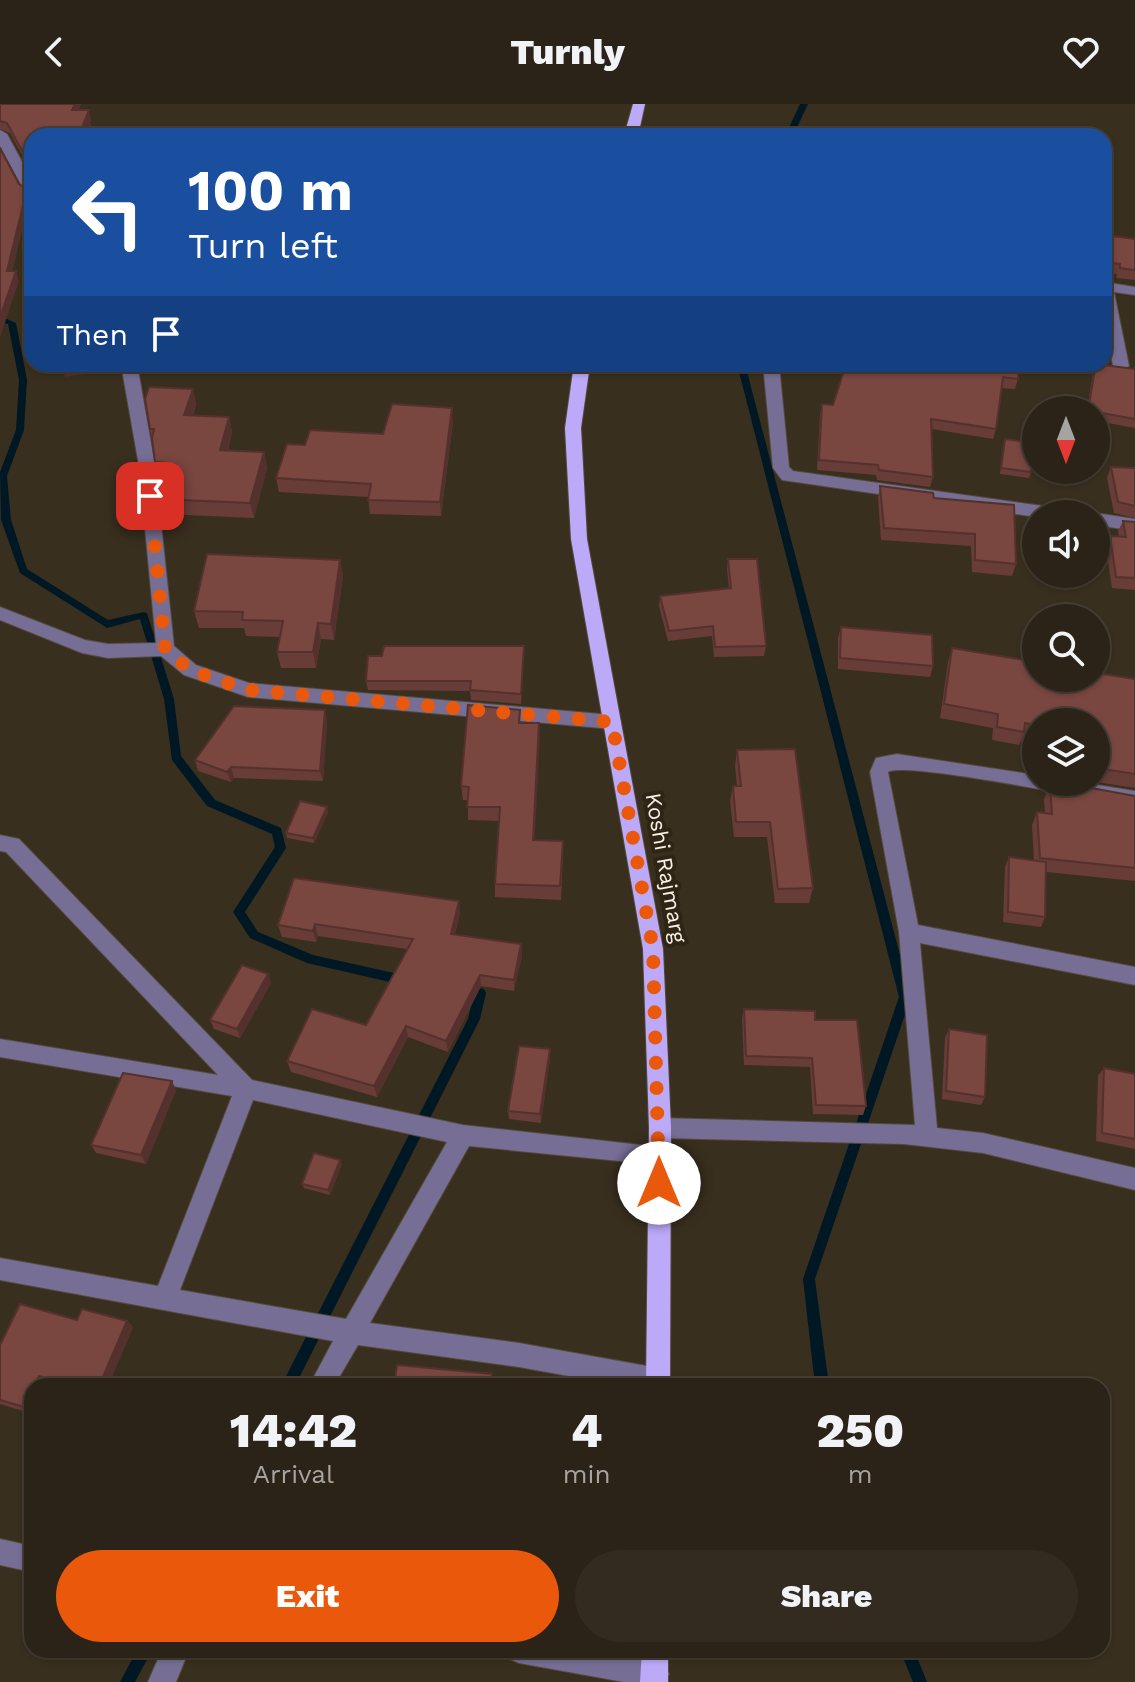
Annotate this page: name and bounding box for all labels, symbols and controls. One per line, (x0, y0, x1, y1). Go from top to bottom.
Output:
icon: back (32, 30, 76, 74)
icon: heart (1059, 30, 1103, 74)
text: Turnly (510, 31, 625, 73)
text: 100 m (188, 158, 353, 224)
icon: left (56, 160, 160, 264)
text: Turn left (188, 225, 338, 267)
icon: arrive (144, 312, 188, 356)
text: Then (56, 317, 128, 352)
north arrow (1022, 396, 1110, 484)
map controls (1022, 396, 1110, 796)
pin (116, 462, 184, 530)
icon: arrive (128, 474, 172, 518)
button: sound (1022, 500, 1110, 588)
button: search (1022, 604, 1110, 692)
button: layers (1022, 708, 1110, 796)
street label: Koshi Rajmarg (641, 791, 692, 945)
position arrow (617, 1141, 701, 1225)
text: 14:42 (230, 1402, 357, 1459)
text: 4 (571, 1402, 602, 1459)
text: 250 (816, 1402, 904, 1459)
text: Arrival (253, 1459, 334, 1489)
text: min (563, 1459, 611, 1489)
text: m (848, 1459, 873, 1489)
button: Exit (56, 1550, 559, 1642)
button: Share (575, 1550, 1078, 1642)

